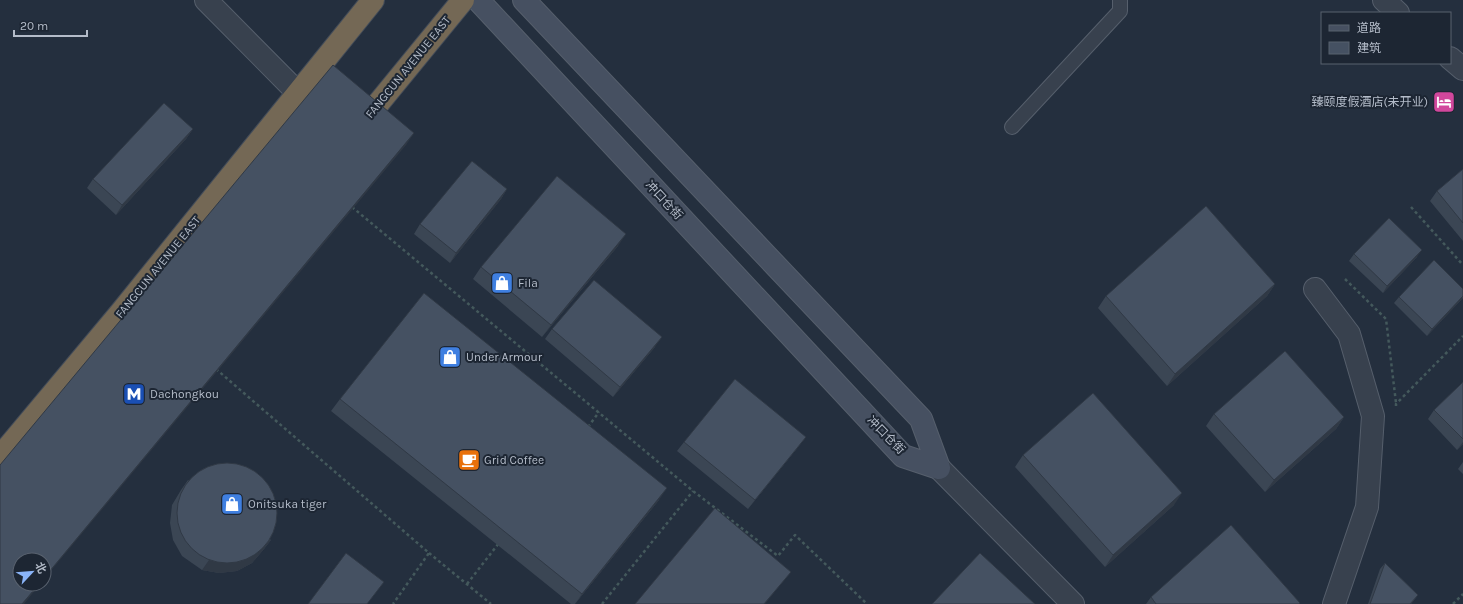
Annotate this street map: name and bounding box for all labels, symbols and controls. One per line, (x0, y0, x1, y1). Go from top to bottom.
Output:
scale bar (14, 12, 87, 38)
legend (1321, 12, 1451, 64)
street label: FANGCUN AVENUE EAST (363, 13, 453, 121)
text: 20 m (20, 19, 48, 33)
text: 道路 (1357, 21, 1381, 35)
text: 建筑 (1357, 41, 1381, 55)
hotel icon: 臻颐度假酒店(未开业) (1431, 89, 1457, 115)
place label: 臻颐度假酒店(未开业) (1311, 95, 1428, 109)
street label: 冲口仓街 (643, 178, 685, 222)
street label: FANGCUN AVENUE EAST (113, 213, 203, 321)
shop icon: Fila (489, 270, 515, 296)
place label: Fila (518, 276, 538, 290)
shop icon: Under Armour (437, 344, 463, 370)
place label: Under Armour (466, 350, 543, 364)
metro station icon: Dachongkou (121, 381, 147, 407)
place label: Dachongkou (150, 387, 219, 401)
street label: 冲口仓街 (864, 413, 908, 457)
cafe icon: Grid Coffee (456, 447, 482, 473)
place label: Grid Coffee (484, 453, 544, 467)
shop icon: Onitsuka tiger (219, 491, 245, 517)
place label: Onitsuka tiger (248, 497, 327, 511)
north arrow (12, 552, 52, 592)
text: 北 (32, 560, 49, 576)

